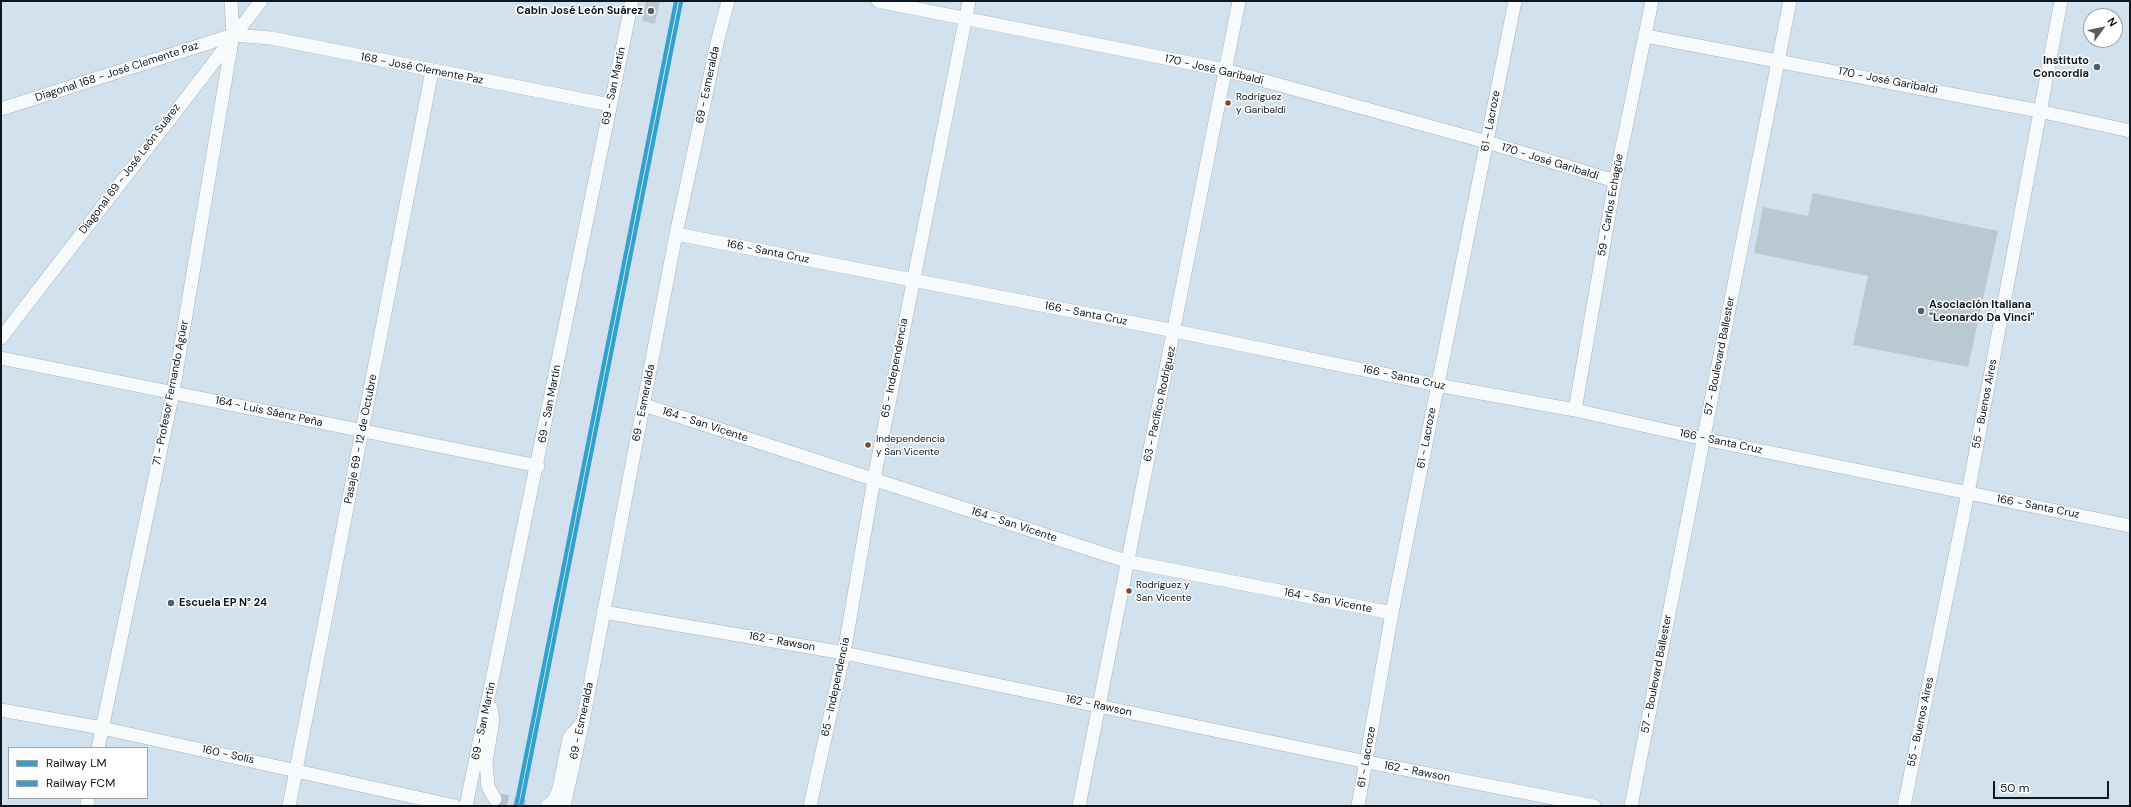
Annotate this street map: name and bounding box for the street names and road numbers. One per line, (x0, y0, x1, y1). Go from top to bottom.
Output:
street label: Diagonal 168 - José Clemente Paz (34, 39, 200, 105)
street label: 69 - Esmeralda (693, 45, 723, 125)
street label: 69 - San Martín (599, 46, 629, 126)
street label: 168 - José Clemente Paz (359, 51, 485, 87)
street label: 170 - José Garibaldi (1163, 52, 1265, 88)
street label: 170 - José Garibaldi (1837, 65, 1939, 97)
street label: 61 - Lacroze (1479, 89, 1503, 153)
street label: Diagonal 69 - José León Suárez (77, 101, 183, 237)
street label: 170 - José Garibaldi (1500, 141, 1600, 183)
street label: 59 - Carlos Echagüe (1595, 153, 1627, 257)
street label: 166 - Santa Cruz (725, 237, 811, 267)
street label: 57 - Boulevard Ballester (1702, 295, 1738, 417)
street label: 166 - Santa Cruz (1043, 299, 1129, 329)
street label: 65 - Independencia (879, 317, 911, 419)
street label: 71 - Profesor Fernando Agüer (150, 319, 192, 467)
street label: 63 - Pacífico Rodríguez (1141, 345, 1179, 463)
street label: 55 - Buenos Aires (1970, 358, 2000, 450)
street label: 69 - Esmeralda (630, 363, 658, 443)
street label: 166 - Santa Cruz (1361, 363, 1447, 393)
street label: 69 - San Martín (536, 364, 564, 444)
street label: Pasaje 69 - 12 de Octubre (342, 373, 380, 505)
street label: 164 - Luis Sáenz Peña (214, 394, 324, 430)
street label: 164 - San Vicente (660, 405, 750, 445)
street label: 61 - Lacroze (1415, 406, 1439, 470)
street label: 166 - Santa Cruz (1678, 427, 1764, 457)
street label: 166 - Santa Cruz (1995, 492, 2081, 522)
street label: 164 - San Vicente (969, 505, 1059, 545)
street label: 164 - San Vicente (1283, 586, 1373, 616)
street label: 57 - Boulevard Ballester (1639, 613, 1675, 735)
street label: 162 - Rawson (748, 630, 816, 654)
street label: 65 - Independencia (819, 636, 853, 738)
street label: 55 - Buenos Aires (1905, 676, 1937, 768)
street label: 69 - San Martín (469, 681, 499, 761)
street label: 69 - Esmeralda (567, 681, 597, 761)
street label: 162 - Rawson (1065, 693, 1133, 719)
street label: 61 - Lacroze (1355, 725, 1379, 789)
street label: 160 - Solís (201, 743, 255, 767)
street label: 162 - Rawson (1383, 759, 1451, 785)

